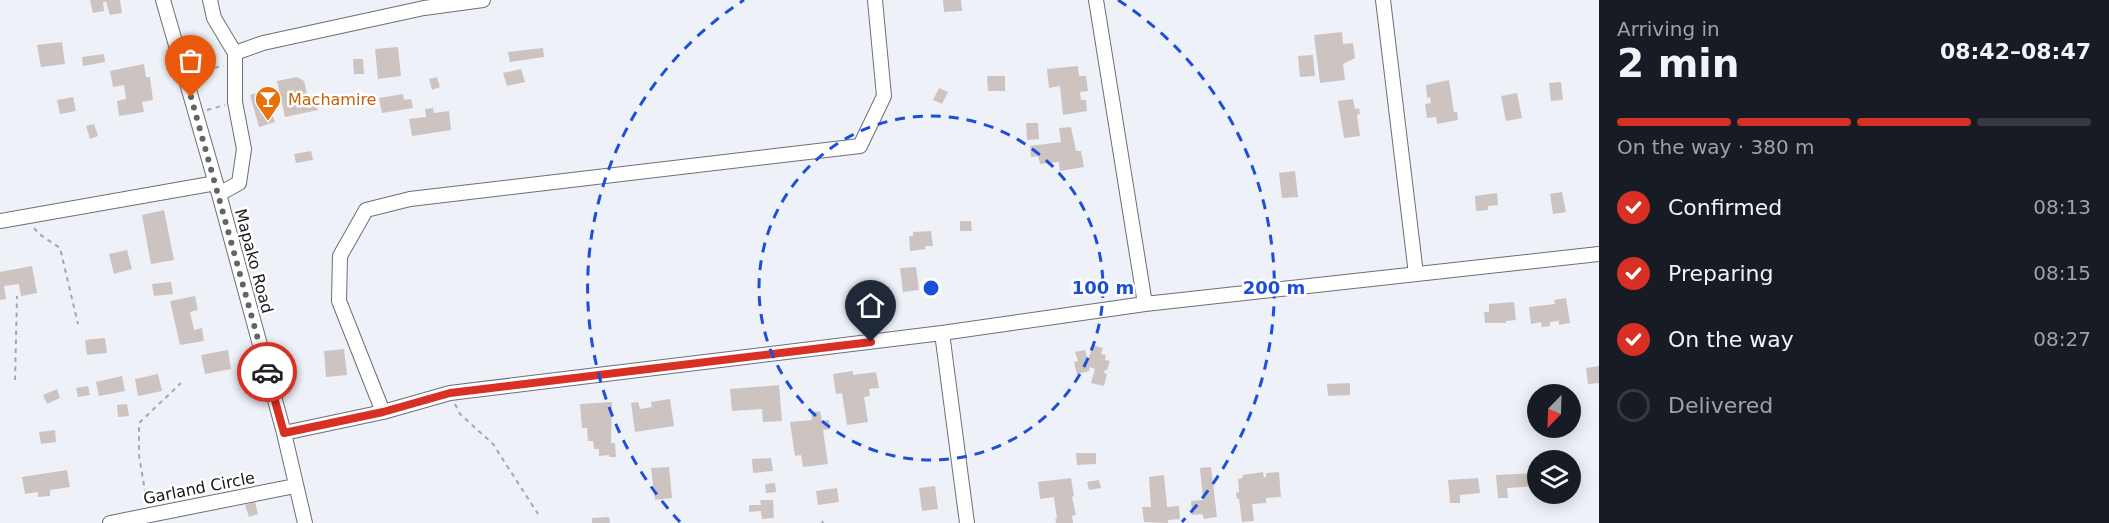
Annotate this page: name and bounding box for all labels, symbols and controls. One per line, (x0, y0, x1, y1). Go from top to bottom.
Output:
text: Arriving in (1617, 17, 1720, 41)
pin (165, 35, 216, 97)
text: 08:42–08:47 (1940, 39, 2091, 64)
text: 2 min (1617, 41, 1739, 86)
icon: bag (174, 44, 207, 77)
bar icon: Machamire (253, 84, 283, 122)
place label: Machamire (288, 90, 376, 109)
text: On the way · 380 m (1617, 135, 1815, 159)
icon: check (1617, 191, 1650, 224)
text: Confirmed (1668, 195, 1782, 220)
text: 08:13 (2033, 195, 2091, 219)
street label: Mapako Road (231, 207, 277, 315)
icon: check (1617, 257, 1650, 290)
text: Preparing (1668, 261, 1774, 286)
text: 08:15 (2033, 261, 2091, 285)
text: 100 m (1072, 277, 1134, 298)
text: 200 m (1243, 277, 1305, 298)
centre of rings (921, 278, 941, 298)
pin (845, 280, 896, 342)
icon: home (854, 289, 887, 322)
icon: check (1617, 323, 1650, 356)
text: On the way (1668, 327, 1794, 352)
text: 08:27 (2033, 327, 2091, 351)
courier (237, 342, 297, 402)
icon: car (251, 356, 284, 389)
north arrow (1527, 384, 1581, 438)
map controls (1527, 384, 1581, 504)
text: Delivered (1668, 393, 1773, 418)
button: layers (1527, 450, 1581, 504)
street label: Garland Circle (142, 468, 256, 508)

